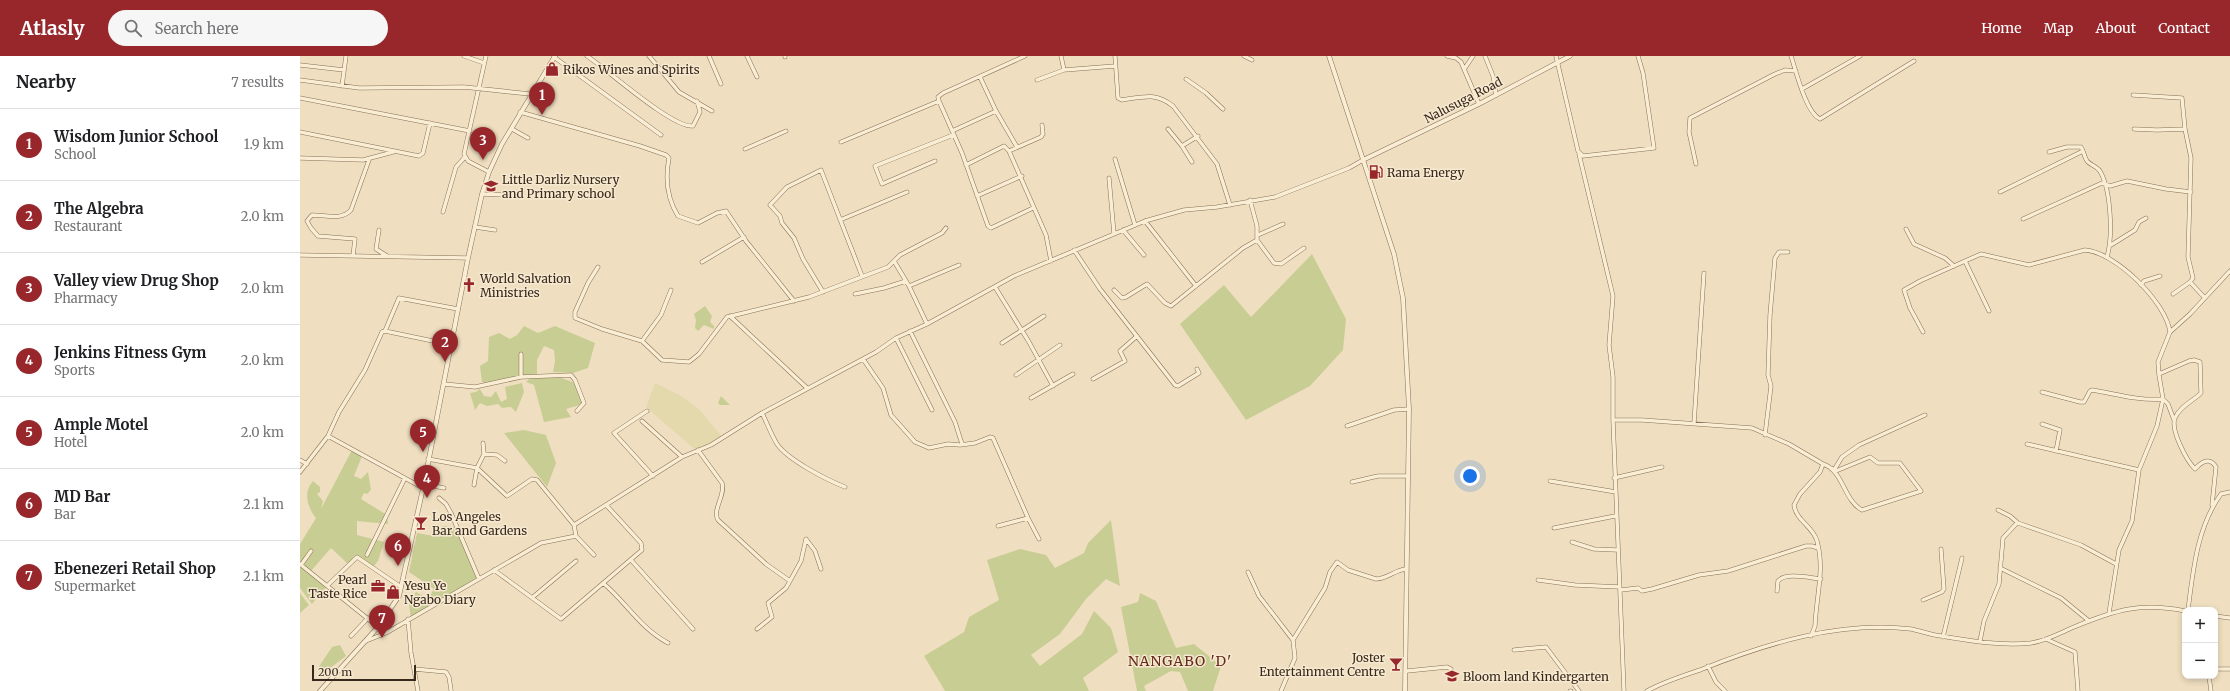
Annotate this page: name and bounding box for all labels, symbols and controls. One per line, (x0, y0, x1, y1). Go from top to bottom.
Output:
search box (108, 10, 388, 46)
text: Atlasly (20, 16, 84, 40)
icon: search (122, 17, 144, 39)
text: Search here (154, 19, 239, 38)
text: Home (1981, 19, 2022, 37)
text: Map (2044, 19, 2073, 37)
text: About (2095, 19, 2136, 37)
text: Contact (2158, 19, 2210, 37)
shop icon: Rikos Wines and Spirits (544, 61, 560, 77)
place label: Rikos Wines and Spirits (563, 62, 700, 77)
text: Nearby (16, 71, 76, 93)
text: 7 results (231, 74, 284, 91)
street label: Nalusuga Road (1421, 74, 1505, 126)
pin: 1 (529, 82, 555, 115)
text: Wisdom Junior School (54, 127, 218, 146)
pin: 3 (470, 127, 496, 160)
text: 1 (26, 136, 32, 153)
text: 1.9 km (244, 136, 284, 153)
text: School (54, 146, 96, 163)
fuel station icon: Rama Energy (1368, 164, 1384, 180)
place label: Rama Energy (1387, 165, 1464, 180)
place label: Little Darliz Nursery and Primary school (502, 172, 619, 201)
school or university icon: Little Darliz Nursery and Primary school (483, 178, 499, 194)
text: The Algebra (54, 199, 144, 218)
text: 2 (25, 208, 33, 225)
text: 2.0 km (241, 208, 284, 225)
text: Restaurant (54, 218, 122, 235)
text: Valley view Drug Shop (54, 271, 219, 290)
place label: World Salvation Ministries (479, 271, 571, 300)
church icon: World Salvation Ministries (461, 277, 477, 293)
text: 3 (25, 280, 33, 297)
text: 2.0 km (241, 280, 284, 297)
text: Pharmacy (54, 290, 118, 307)
pin: 2 (432, 329, 458, 362)
text: Jenkins Fitness Gym (54, 343, 206, 362)
text: 4 (25, 352, 33, 369)
text: 2.0 km (241, 352, 284, 369)
text: Sports (54, 362, 95, 379)
text: Ample Motel (54, 415, 148, 434)
pin: 5 (410, 419, 436, 452)
text: 5 (25, 424, 33, 441)
text: 2.0 km (241, 424, 284, 441)
text: Hotel (54, 434, 87, 451)
pin: 4 (414, 465, 440, 498)
your location (1460, 466, 1480, 486)
text: MD Bar (54, 487, 110, 506)
text: 6 (25, 496, 33, 513)
text: 2.1 km (243, 496, 284, 513)
text: Bar (54, 506, 76, 523)
place label: Los Angeles Bar and Gardens (432, 509, 527, 538)
bar icon: Los Angeles Bar and Gardens (413, 515, 429, 531)
pin: 6 (385, 533, 411, 566)
text: Ebenezeri Retail Shop (54, 559, 216, 578)
text: 7 (25, 568, 33, 585)
text: 2.1 km (243, 568, 284, 585)
place label: Pearl Taste Rice (309, 572, 367, 601)
text: Supermarket (54, 578, 136, 595)
office icon: Pearl Taste Rice (370, 578, 386, 594)
place label: Yesu Ye Ngabo Diary (403, 578, 476, 607)
shop icon: Yesu Ye Ngabo Diary (385, 584, 401, 600)
pin: 7 (369, 605, 395, 638)
map controls (2182, 607, 2218, 679)
button: + (2182, 607, 2218, 643)
button: − (2182, 643, 2218, 679)
place label: Joster Entertainment Centre (1259, 650, 1386, 679)
district label: NANGABO 'D' (1128, 652, 1232, 670)
bar icon: Joster Entertainment Centre (1388, 656, 1404, 672)
scale bar (312, 663, 416, 682)
text: 200 m (318, 665, 352, 679)
school or university icon: Bloom land Kindergarten (1444, 668, 1460, 684)
place label: Bloom land Kindergarten (1463, 669, 1609, 684)

